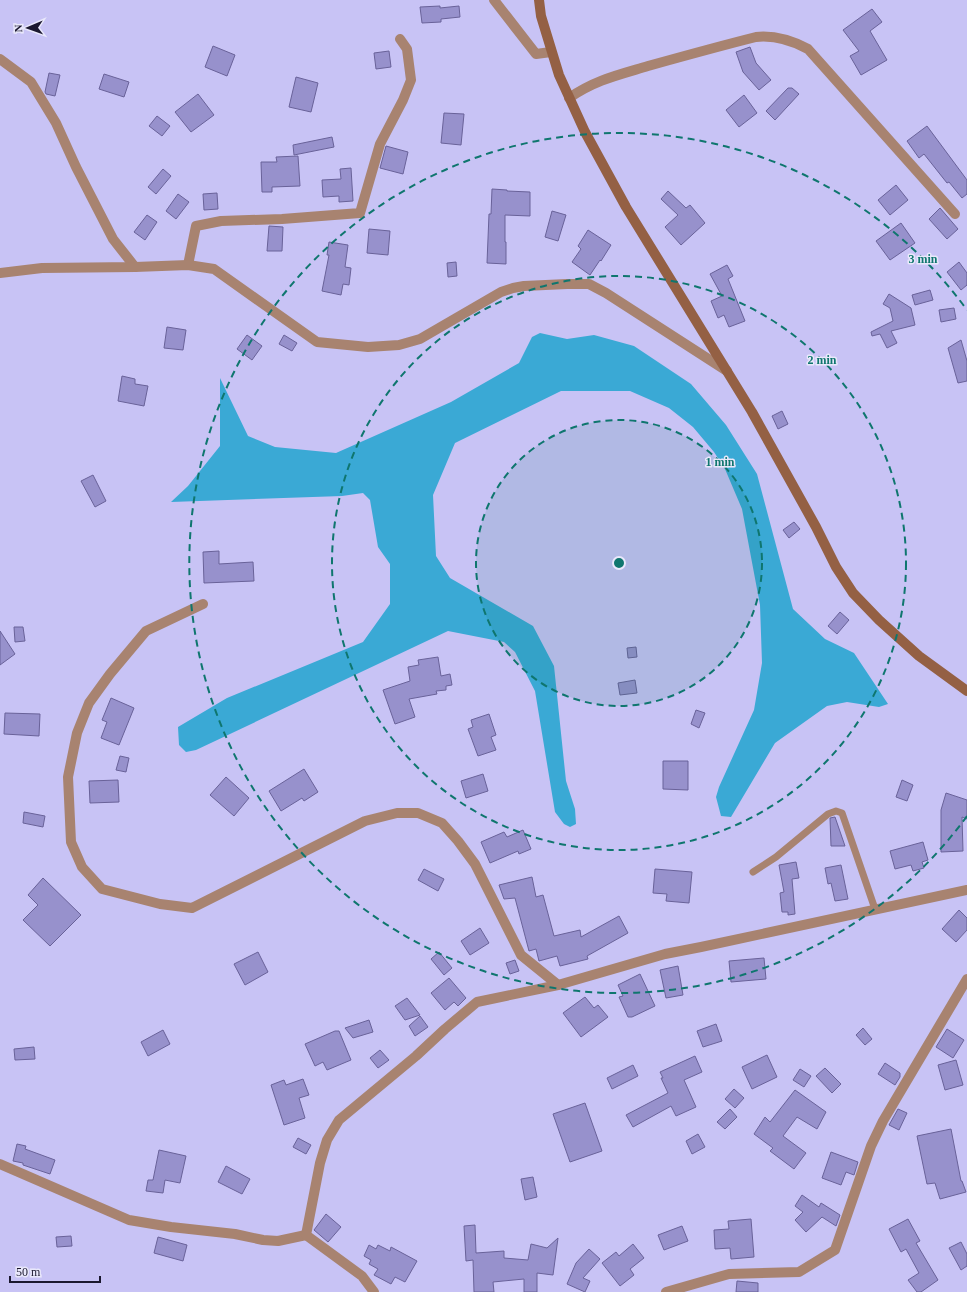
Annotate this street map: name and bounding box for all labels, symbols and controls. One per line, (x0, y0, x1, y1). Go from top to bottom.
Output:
north arrow (8, 8, 48, 48)
text: N (12, 24, 24, 33)
text: 3 min (908, 252, 938, 266)
text: 2 min (807, 353, 837, 367)
text: 1 min (705, 455, 735, 469)
centre of rings (612, 556, 626, 570)
scale bar (10, 1258, 100, 1284)
text: 50 m (16, 1265, 41, 1279)

